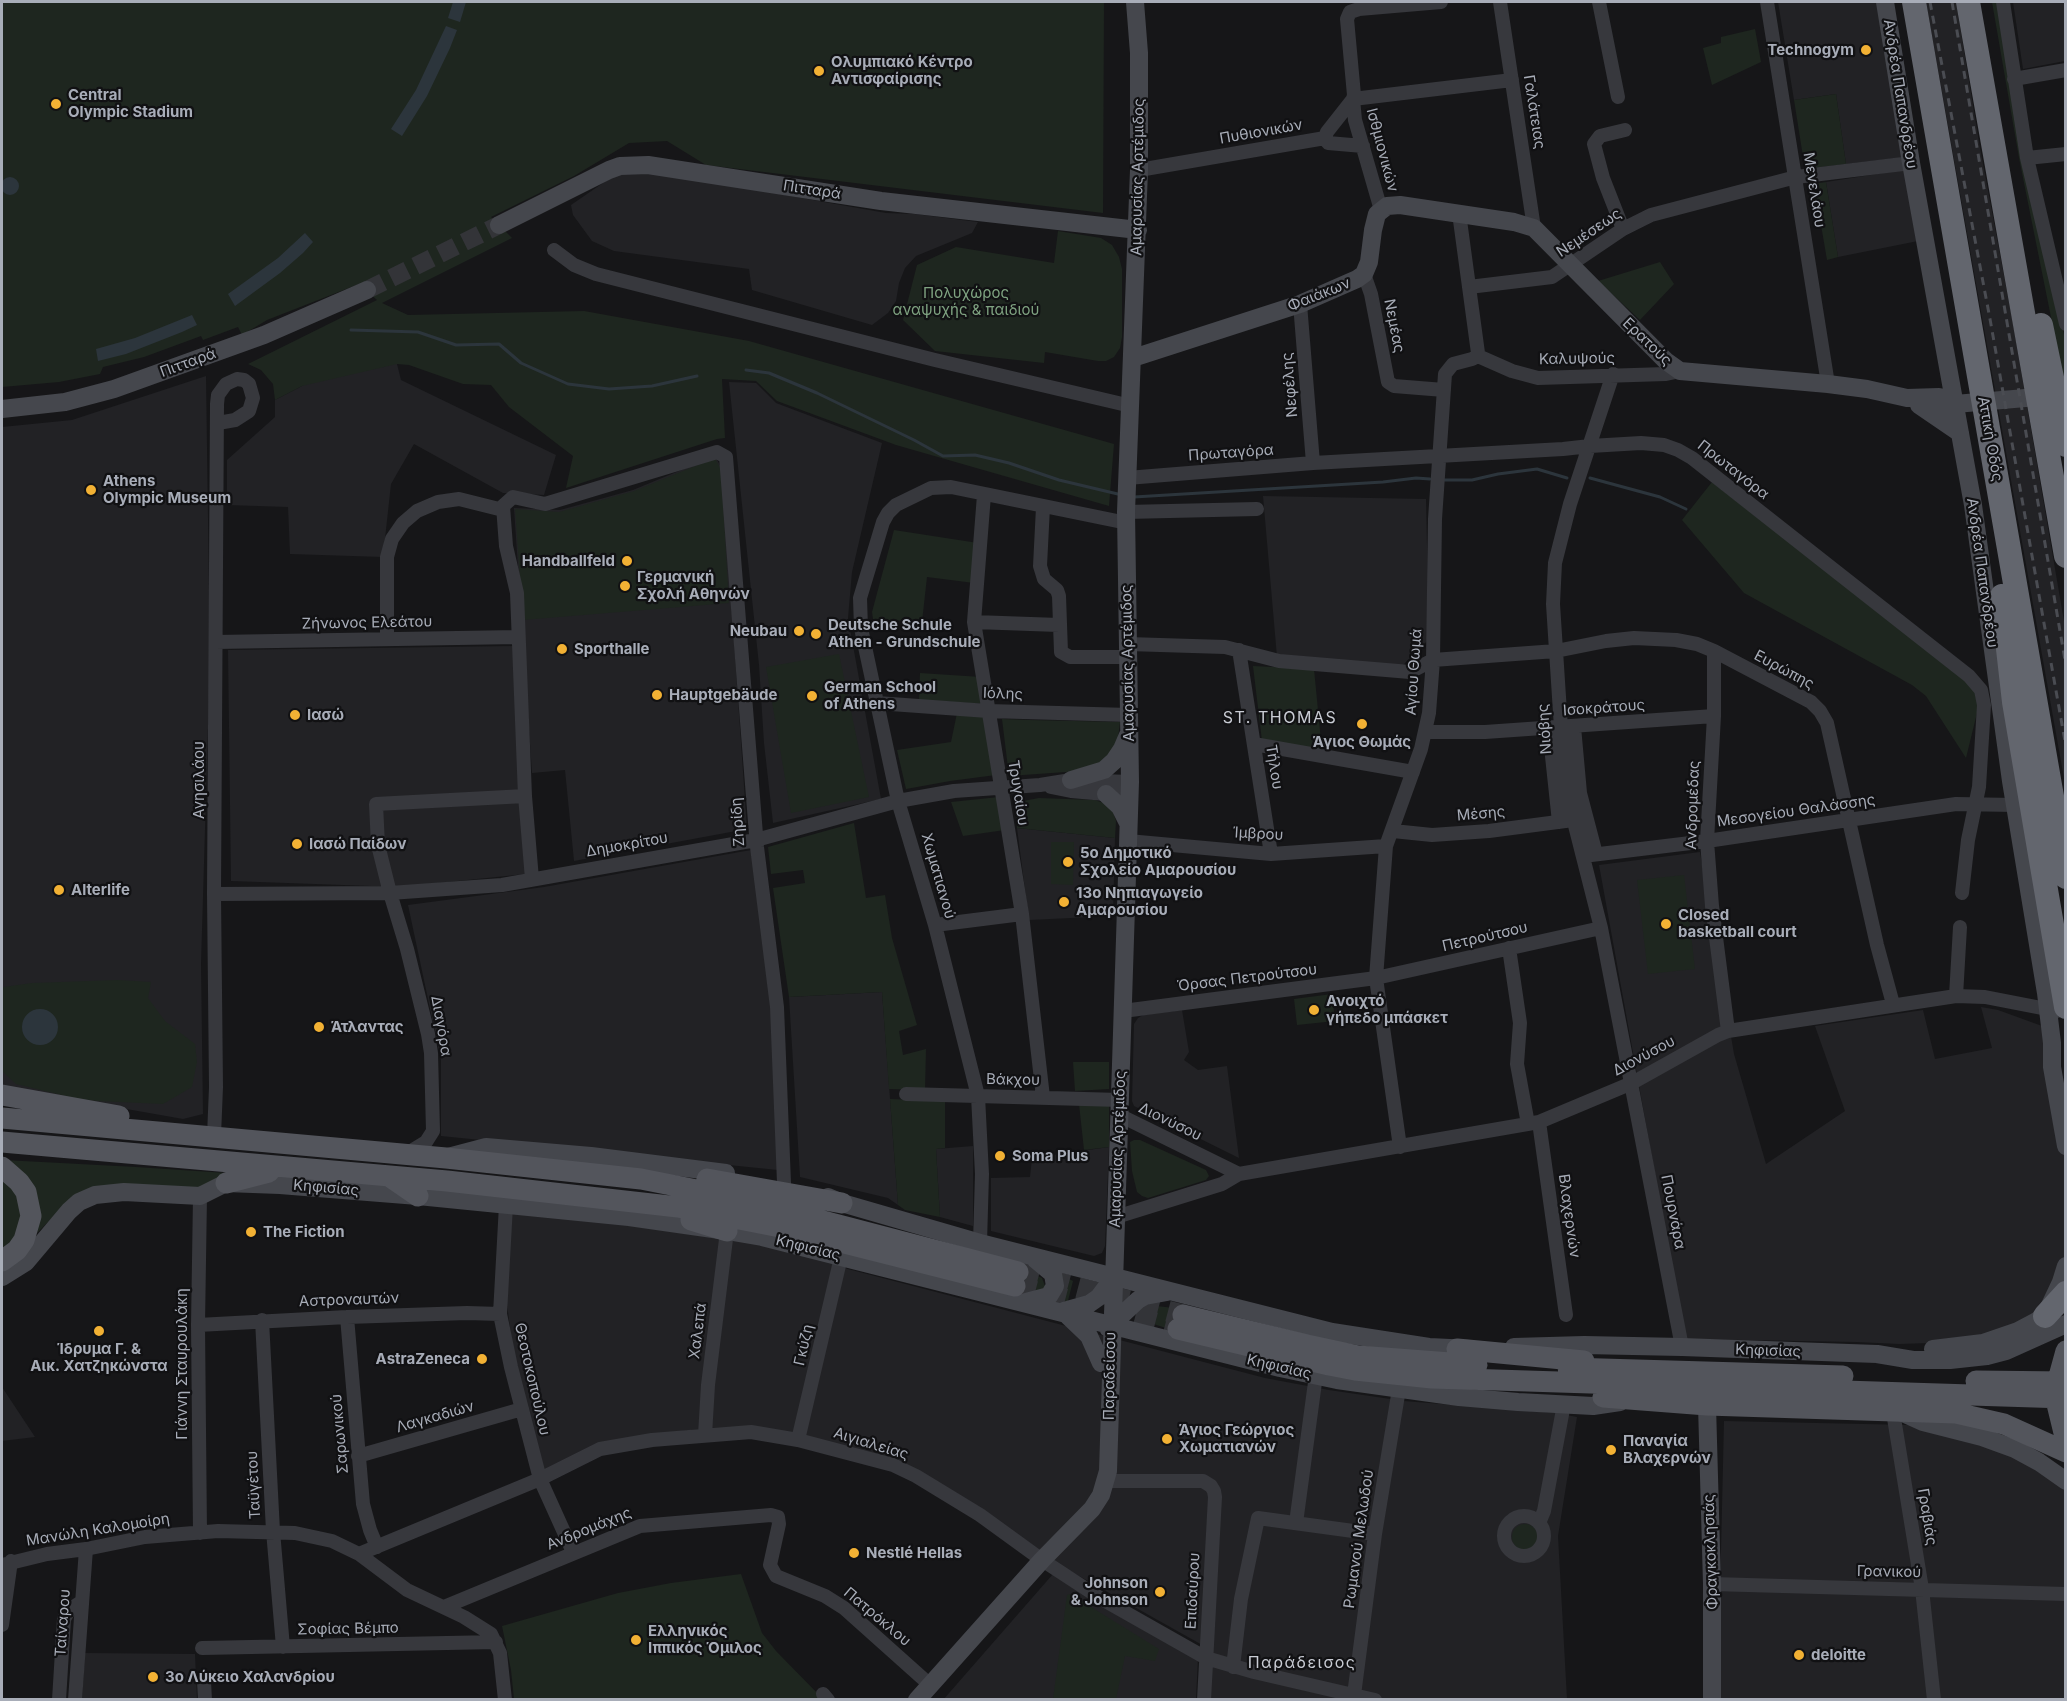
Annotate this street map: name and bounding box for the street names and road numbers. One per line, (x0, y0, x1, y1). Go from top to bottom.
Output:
street label: Ανδρέα Παπανδρέου (1879, 18, 1921, 170)
street label: Γαλάτειας (1519, 74, 1549, 150)
street label: Αμαρυσίας Αρτέμιδος (1128, 98, 1148, 256)
street label: Ισθμιονικών (1362, 106, 1402, 194)
street label: Πυθιονικών (1218, 116, 1304, 148)
street label: Μενελάου (1799, 151, 1829, 229)
street label: Πιτταρά (782, 177, 842, 203)
street label: Νεμέσεως (1553, 205, 1625, 261)
street label: Φαιάκων (1285, 274, 1353, 316)
street label: Νεμέας (1380, 297, 1408, 355)
street label: Ερατούς (1619, 314, 1675, 370)
street label: Πιτταρά (158, 345, 218, 381)
street label: Καλυψούς (1539, 349, 1615, 369)
street label: Νεφέλης (1278, 352, 1302, 418)
street label: Αττική Οδός (1974, 395, 2006, 483)
street label: Πρωταγόρα (1694, 437, 1772, 503)
street label: Πρωταγόρα (1188, 441, 1274, 465)
street label: Ανδρέα Παπανδρέου (1963, 497, 2001, 649)
street label: Αμαρυσίας Αρτέμιδος (1118, 584, 1138, 742)
street label: Ζήνωνος Ελεάτου (302, 613, 432, 633)
street label: Αγίου Θωμά (1402, 628, 1426, 716)
street label: Ευρώπης (1751, 647, 1817, 693)
street label: Ιόλης (983, 684, 1023, 704)
street label: Ισοκράτους (1562, 696, 1646, 720)
street label: Νιόβης (1534, 703, 1556, 755)
street label: Αγησιλάου (190, 741, 208, 819)
street label: Τήλου (1262, 743, 1286, 791)
street label: Τρυγαίου (1004, 759, 1032, 827)
street label: Ανδρομέδας (1682, 760, 1704, 850)
street label: Μεσογείου Θαλάσσης (1716, 791, 1876, 831)
street label: Ζηρίδη (727, 797, 749, 847)
street label: Μέσης (1456, 803, 1506, 825)
street label: Ίμβρου (1232, 824, 1284, 844)
street label: Δημοκρίτου (585, 829, 669, 861)
street label: Χωματιανού (917, 831, 959, 921)
street label: Πετρούτσου (1440, 918, 1530, 956)
street label: Όρσας Πετρούτσου (1176, 960, 1318, 996)
street label: Διαγόρα (427, 994, 455, 1058)
street label: Διονύσου (1610, 1032, 1678, 1080)
street label: Αμαρυσίας Αρτέμιδος (1106, 1070, 1130, 1228)
street label: Βάκχου (986, 1071, 1040, 1089)
street label: Διονύσου (1136, 1099, 1204, 1145)
street label: Βλαχερνών (1554, 1173, 1584, 1259)
street label: Πουρνάρα (1657, 1173, 1689, 1251)
street label: Κηφισίας (292, 1176, 360, 1200)
street label: Κηφισίας (774, 1231, 842, 1265)
street label: Γιάννη Σταυρουλάκη (173, 1288, 191, 1440)
street label: Αστροναυτών (299, 1289, 399, 1311)
street label: Χαλεπά (686, 1302, 710, 1360)
street label: Θεοτοκοπούλου (510, 1321, 554, 1437)
street label: Γκύζη (791, 1323, 817, 1367)
street label: Παραδείσου (1100, 1332, 1120, 1420)
street label: Κηφισίας (1735, 1341, 1801, 1361)
street label: Κηφισίας (1245, 1351, 1313, 1383)
street label: Σαρωνικού (328, 1393, 352, 1475)
street label: Λαγκαδιών (394, 1397, 476, 1437)
street label: Αιγιαλείας (831, 1424, 911, 1464)
street label: Ταϋγέτου (243, 1450, 265, 1520)
street label: Ρωμανού Μελωδού (1340, 1468, 1378, 1610)
street label: Γραβιάς (1914, 1487, 1940, 1547)
street label: Φραγκοκλησιάς (1700, 1494, 1722, 1610)
street label: Ανδρομάχης (544, 1504, 634, 1554)
street label: Μανώλη Καλομοίρη (25, 1510, 171, 1550)
street label: Επιδαύρου (1182, 1552, 1204, 1630)
street label: Γρανικού (1857, 1562, 1921, 1582)
street label: Πατρόκλου (840, 1584, 914, 1650)
street label: Ταίναρου (52, 1588, 74, 1658)
street label: Σοφίας Βέμπο (297, 1619, 399, 1639)

